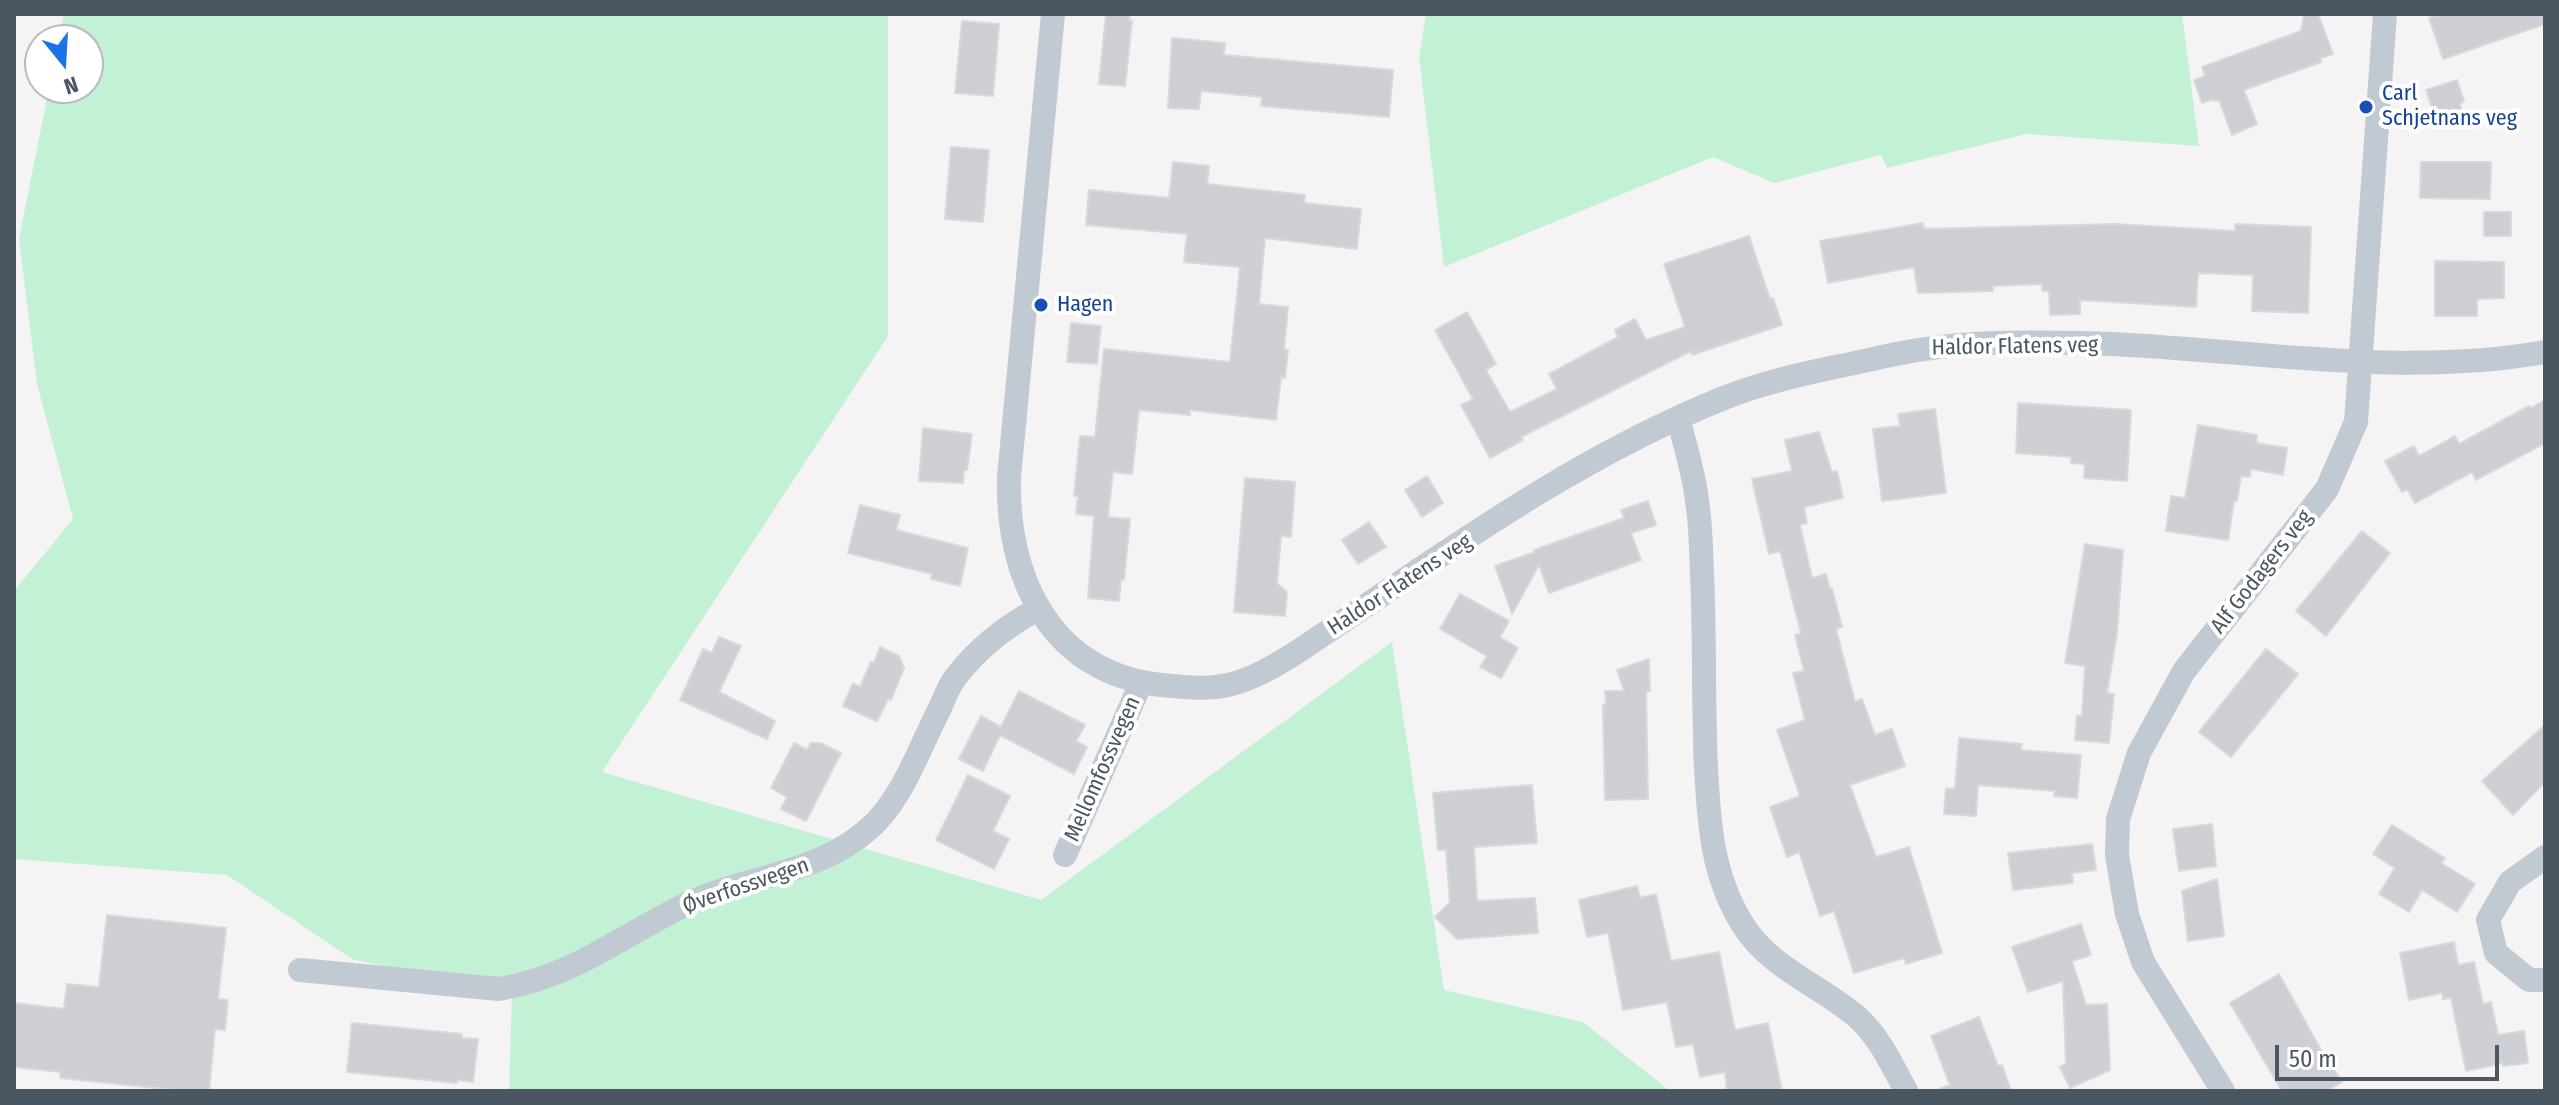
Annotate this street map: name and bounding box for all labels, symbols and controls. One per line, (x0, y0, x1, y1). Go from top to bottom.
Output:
north arrow (24, 24, 104, 104)
text: N (61, 71, 81, 100)
place label: Carl Schjetnans veg (2382, 81, 2517, 132)
marker: Carl Schjetnans veg (2357, 98, 2375, 116)
place label: Hagen (1057, 292, 1113, 318)
marker: Hagen (1032, 296, 1050, 314)
street label: Haldor Flatens veg (1932, 332, 2098, 362)
street label: Alf Godagers veg (2206, 505, 2318, 639)
street label: Haldor Flatens veg (1323, 529, 1477, 641)
street label: Mellomfossvegen (1059, 692, 1147, 846)
street label: Øverfossvegen (680, 852, 812, 920)
scale bar (2279, 1029, 2503, 1079)
text: 50 m (2289, 1045, 2337, 1073)

